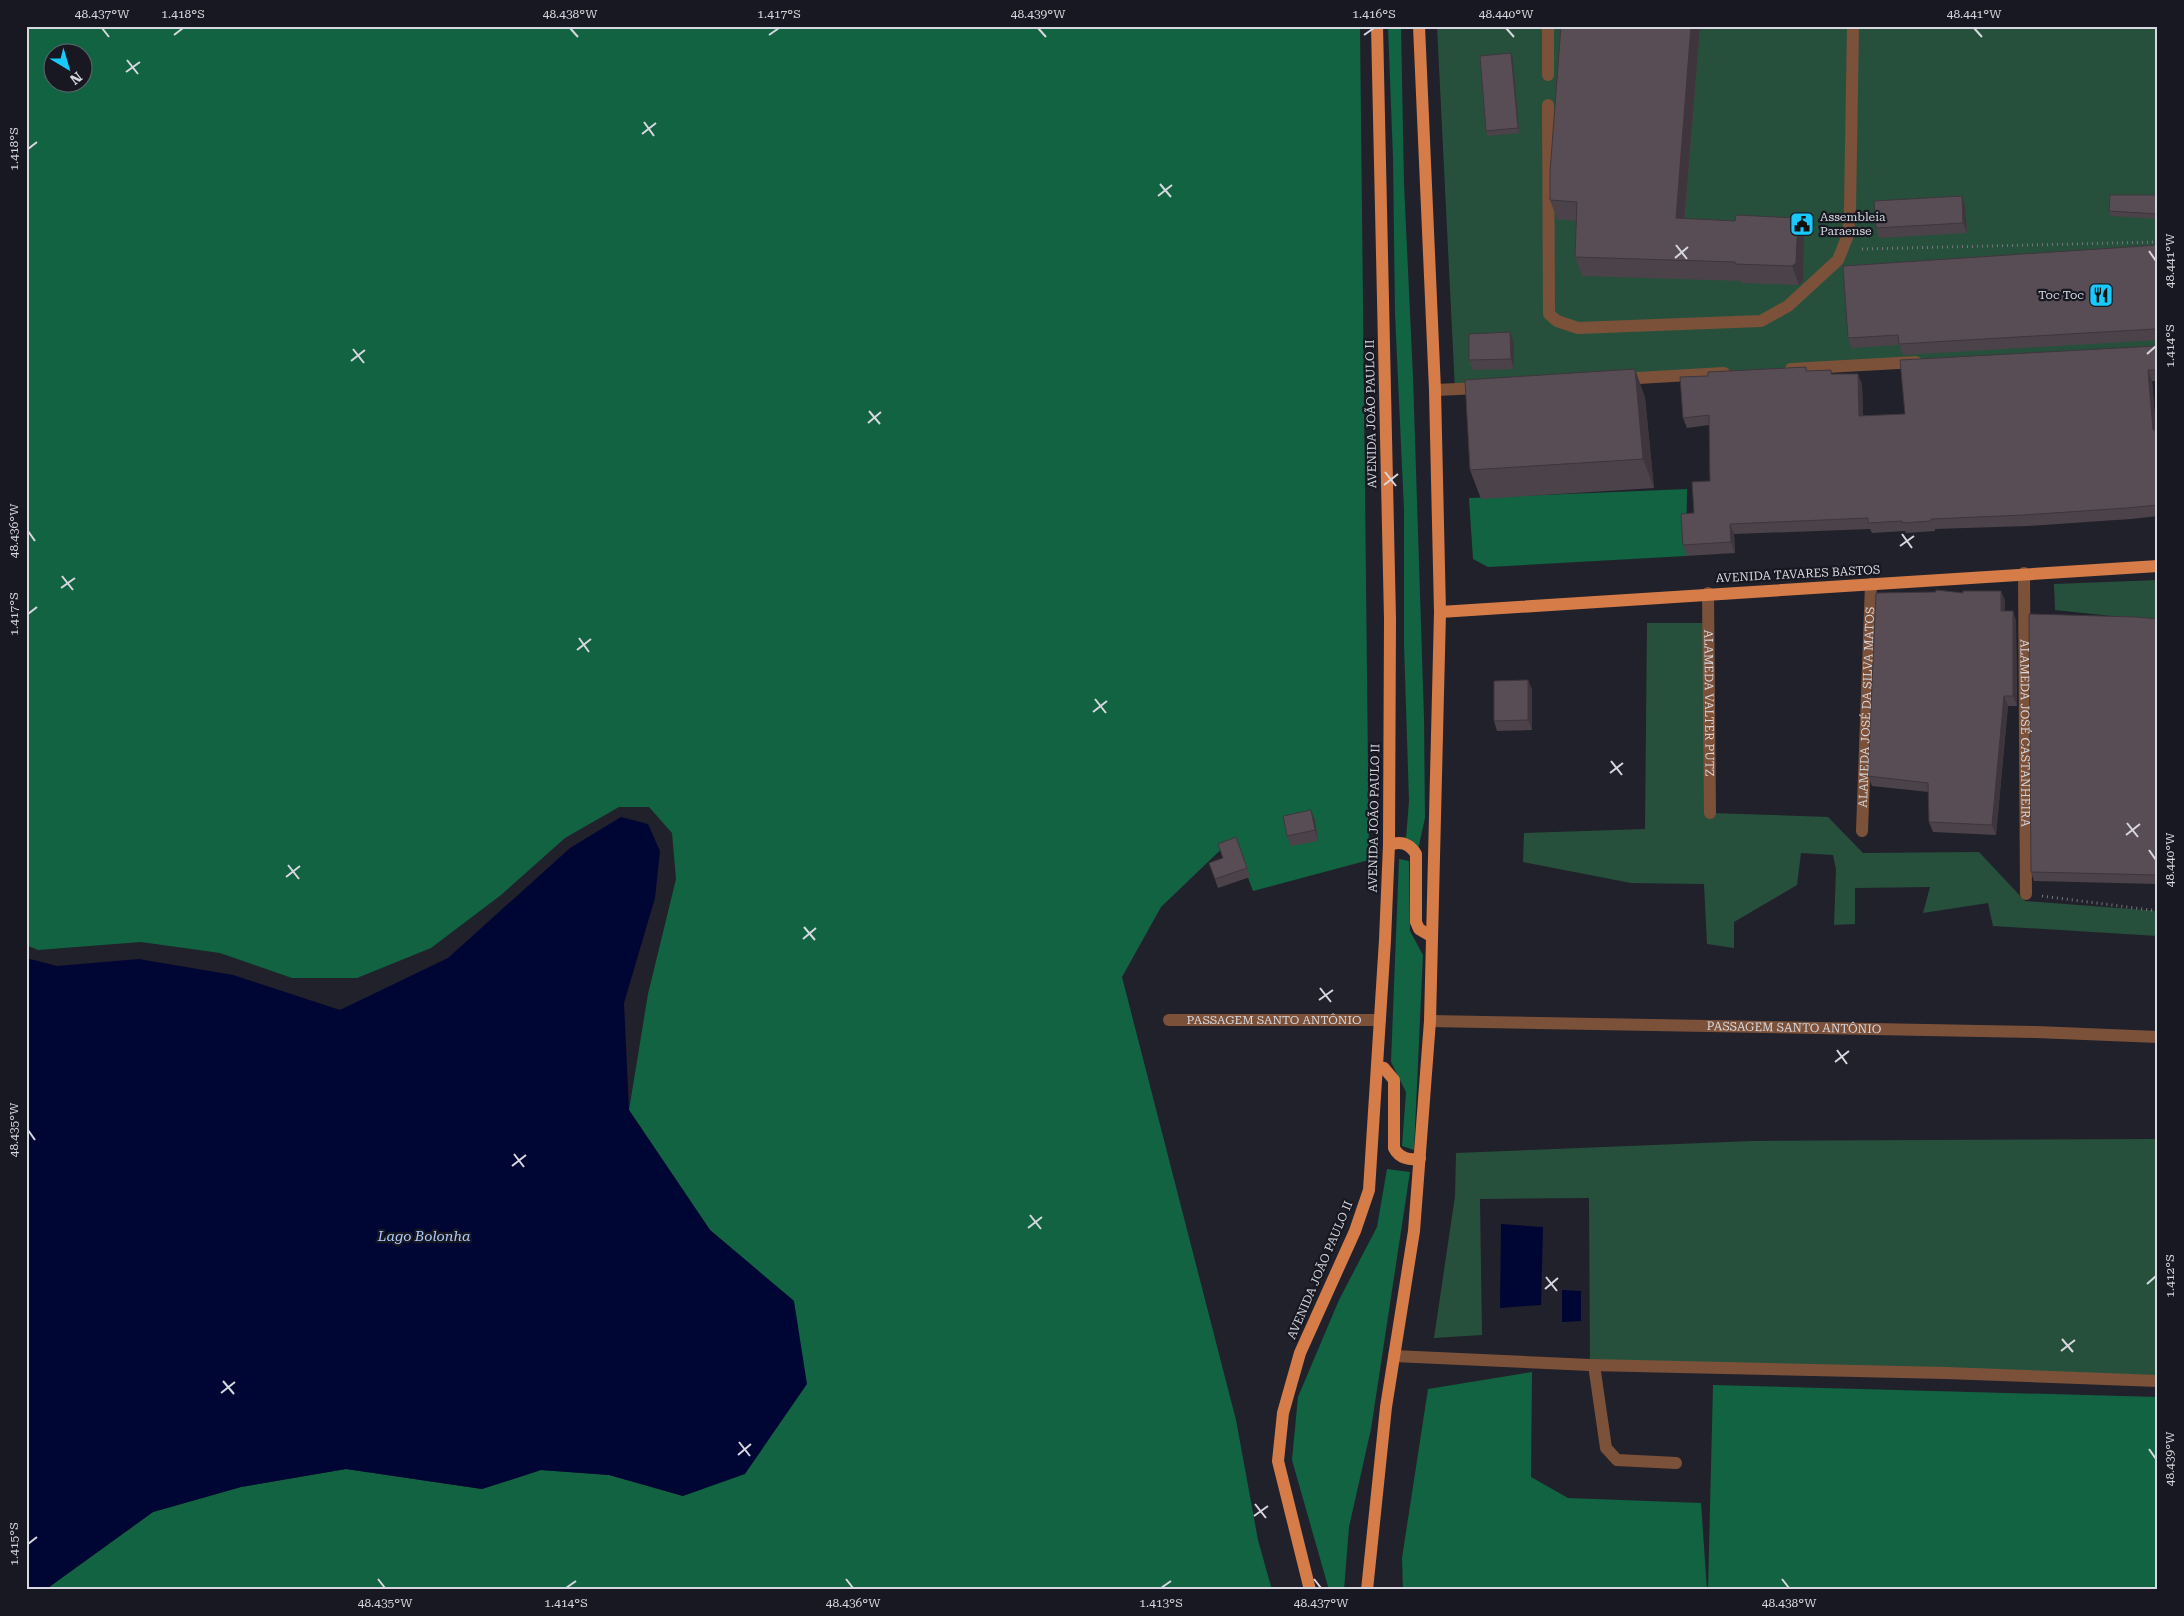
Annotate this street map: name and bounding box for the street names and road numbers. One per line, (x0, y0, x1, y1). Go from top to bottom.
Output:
street label: AVENIDA JOÃO PAULO II (1363, 339, 1379, 489)
street label: AVENIDA TAVARES BASTOS (1715, 563, 1881, 585)
street label: ALAMEDA JOSÉ DA SILVA MATOS (1856, 606, 1877, 808)
street label: ALAMEDA VALTER PUTZ (1701, 630, 1717, 776)
street label: ALAMEDA JOSÉ CASTANHEIRA (2017, 639, 2033, 827)
street label: AVENIDA JOÃO PAULO II (1366, 743, 1382, 893)
street label: PASSAGEM SANTO ANTÔNIO (1187, 1013, 1361, 1027)
street label: PASSAGEM SANTO ANTÔNIO (1706, 1019, 1881, 1036)
street label: AVENIDA JOÃO PAULO II (1284, 1199, 1356, 1341)

